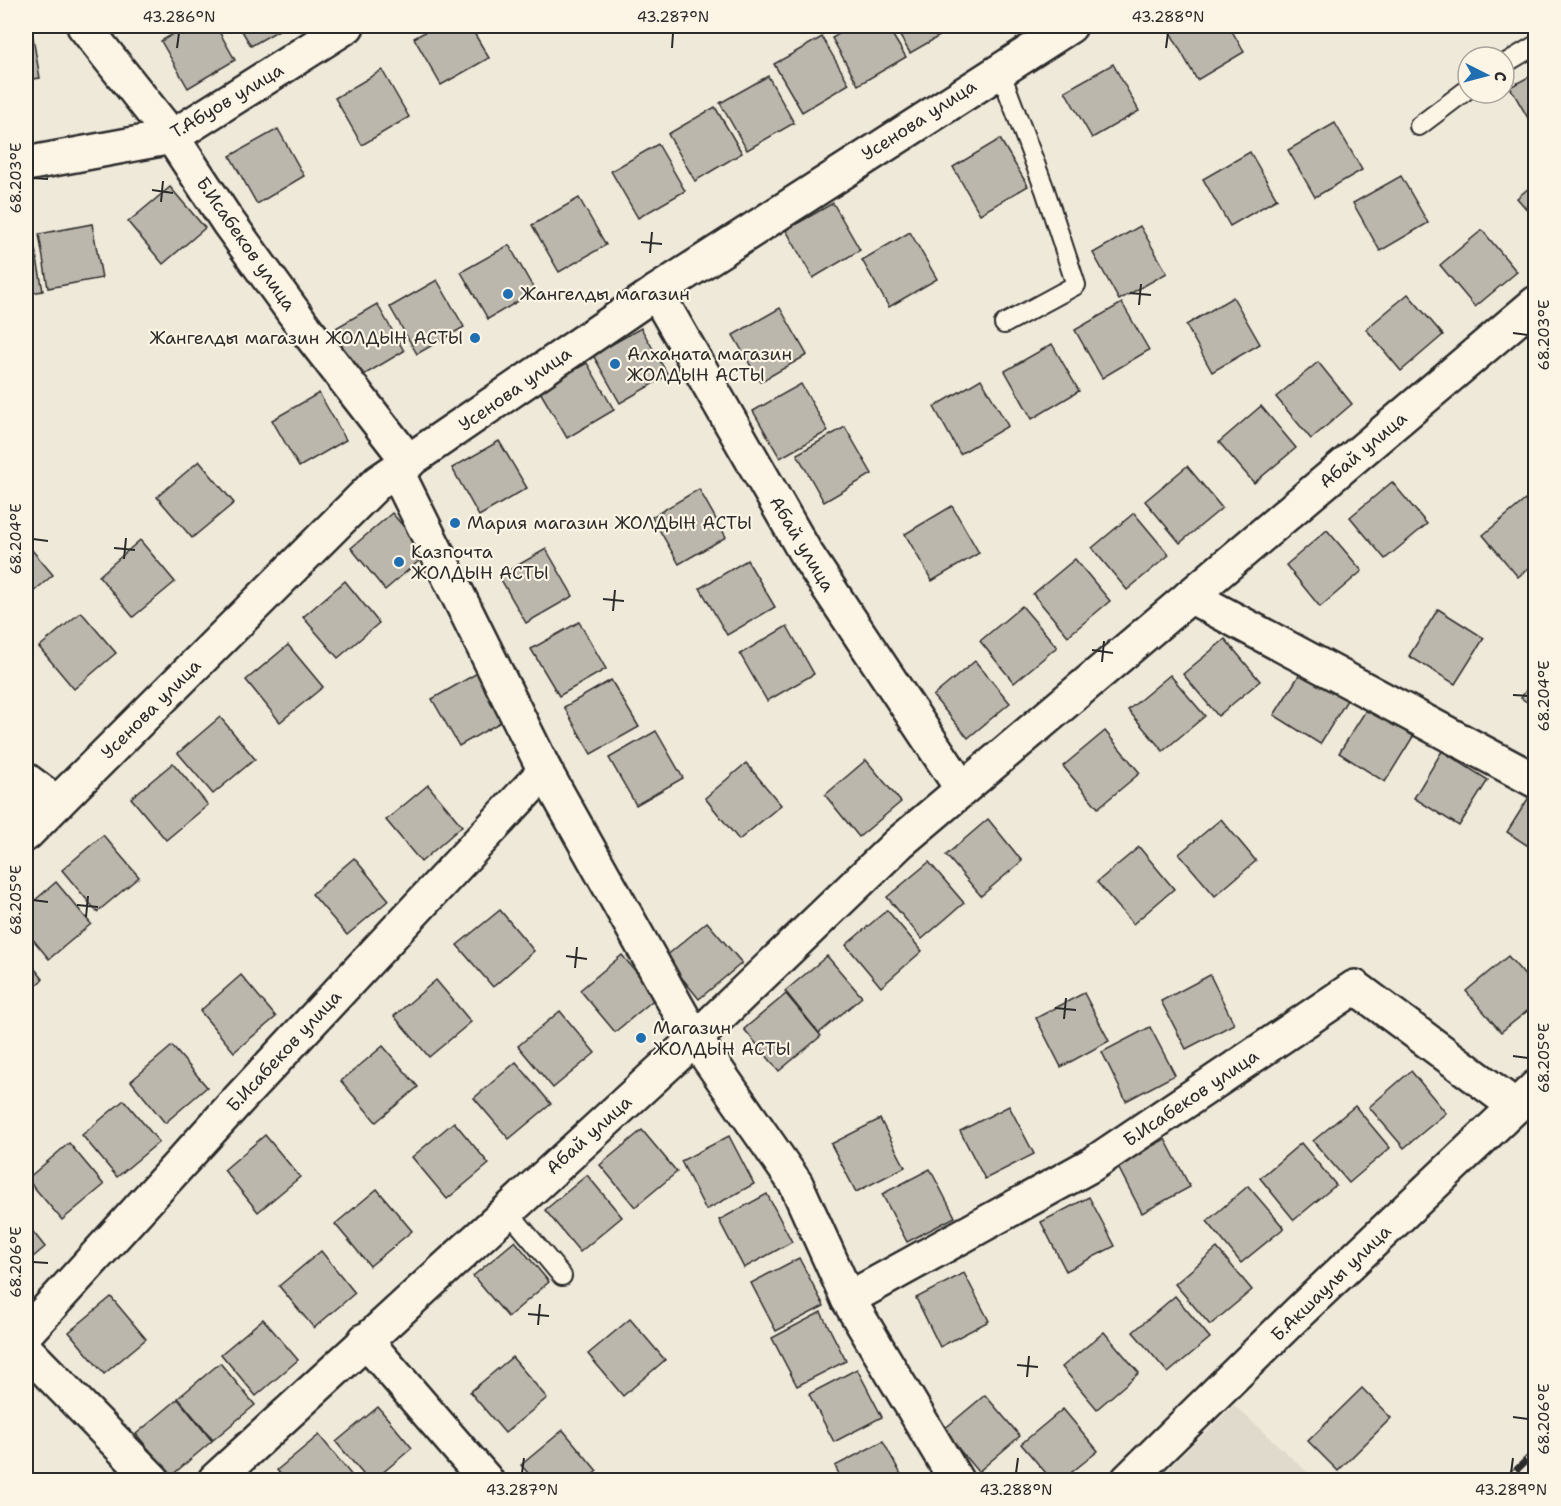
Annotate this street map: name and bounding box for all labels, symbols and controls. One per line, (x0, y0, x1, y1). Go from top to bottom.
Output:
text: 43.286°N (143, 7, 215, 27)
text: 43.287°N (637, 7, 709, 27)
text: 43.288°N (1131, 7, 1205, 27)
north arrow (1456, 45, 1516, 105)
street label: Т.Абуов улица (166, 58, 288, 144)
text: С (1489, 71, 1511, 83)
street label: Усенова улица (857, 74, 981, 166)
text: 68.203°E (6, 143, 26, 213)
street label: Б.Исабеков улица (191, 172, 301, 316)
place label: Жангелды магазин (520, 282, 690, 306)
marker: Жангелды магазин (501, 287, 515, 301)
text: 68.203°E (1534, 300, 1554, 370)
place label: Жангелды магазин ЖОЛДЫН АСТЫ (149, 326, 463, 350)
marker: Жангелды магазин ЖОЛДЫН АСТЫ (468, 331, 482, 345)
street label: Усенова улица (454, 341, 576, 437)
place label: Алханата магазин ЖОЛДЫН АСТЫ (627, 342, 792, 387)
marker: Алханата магазин ЖОЛДЫН АСТЫ (608, 357, 622, 371)
street label: Абай улица (1314, 406, 1412, 494)
street label: Абай улица (764, 492, 840, 596)
text: 68.204°E (6, 503, 26, 575)
place label: Мария магазин ЖОЛДЫН АСТЫ (467, 511, 752, 535)
marker: Мария магазин ЖОЛДЫН АСТЫ (448, 516, 462, 530)
place label: Казпочта ЖОЛДЫН АСТЫ (411, 540, 549, 585)
marker: Казпочта ЖОЛДЫН АСТЫ (392, 555, 406, 569)
street label: Усенова улица (96, 654, 206, 764)
text: 68.204°E (1534, 660, 1554, 732)
text: 68.205°E (6, 865, 26, 935)
street label: Б.Исабеков улица (221, 985, 347, 1117)
place label: Магазин ЖОЛДЫН АСТЫ (653, 1016, 791, 1061)
text: 68.205°E (1534, 1023, 1554, 1093)
marker: Магазин ЖОЛДЫН АСТЫ (634, 1031, 648, 1045)
street label: Б.Исабеков улица (1119, 1044, 1263, 1152)
street label: Абай улица (541, 1090, 637, 1180)
street label: Б.Акшаулы улица (1266, 1220, 1396, 1346)
text: 68.206°E (6, 1226, 26, 1298)
text: 68.206°E (1534, 1383, 1554, 1455)
text: 43.287°N (486, 1480, 558, 1500)
text: 43.288°N (979, 1480, 1053, 1500)
text: 43.289°N (1475, 1480, 1547, 1500)

